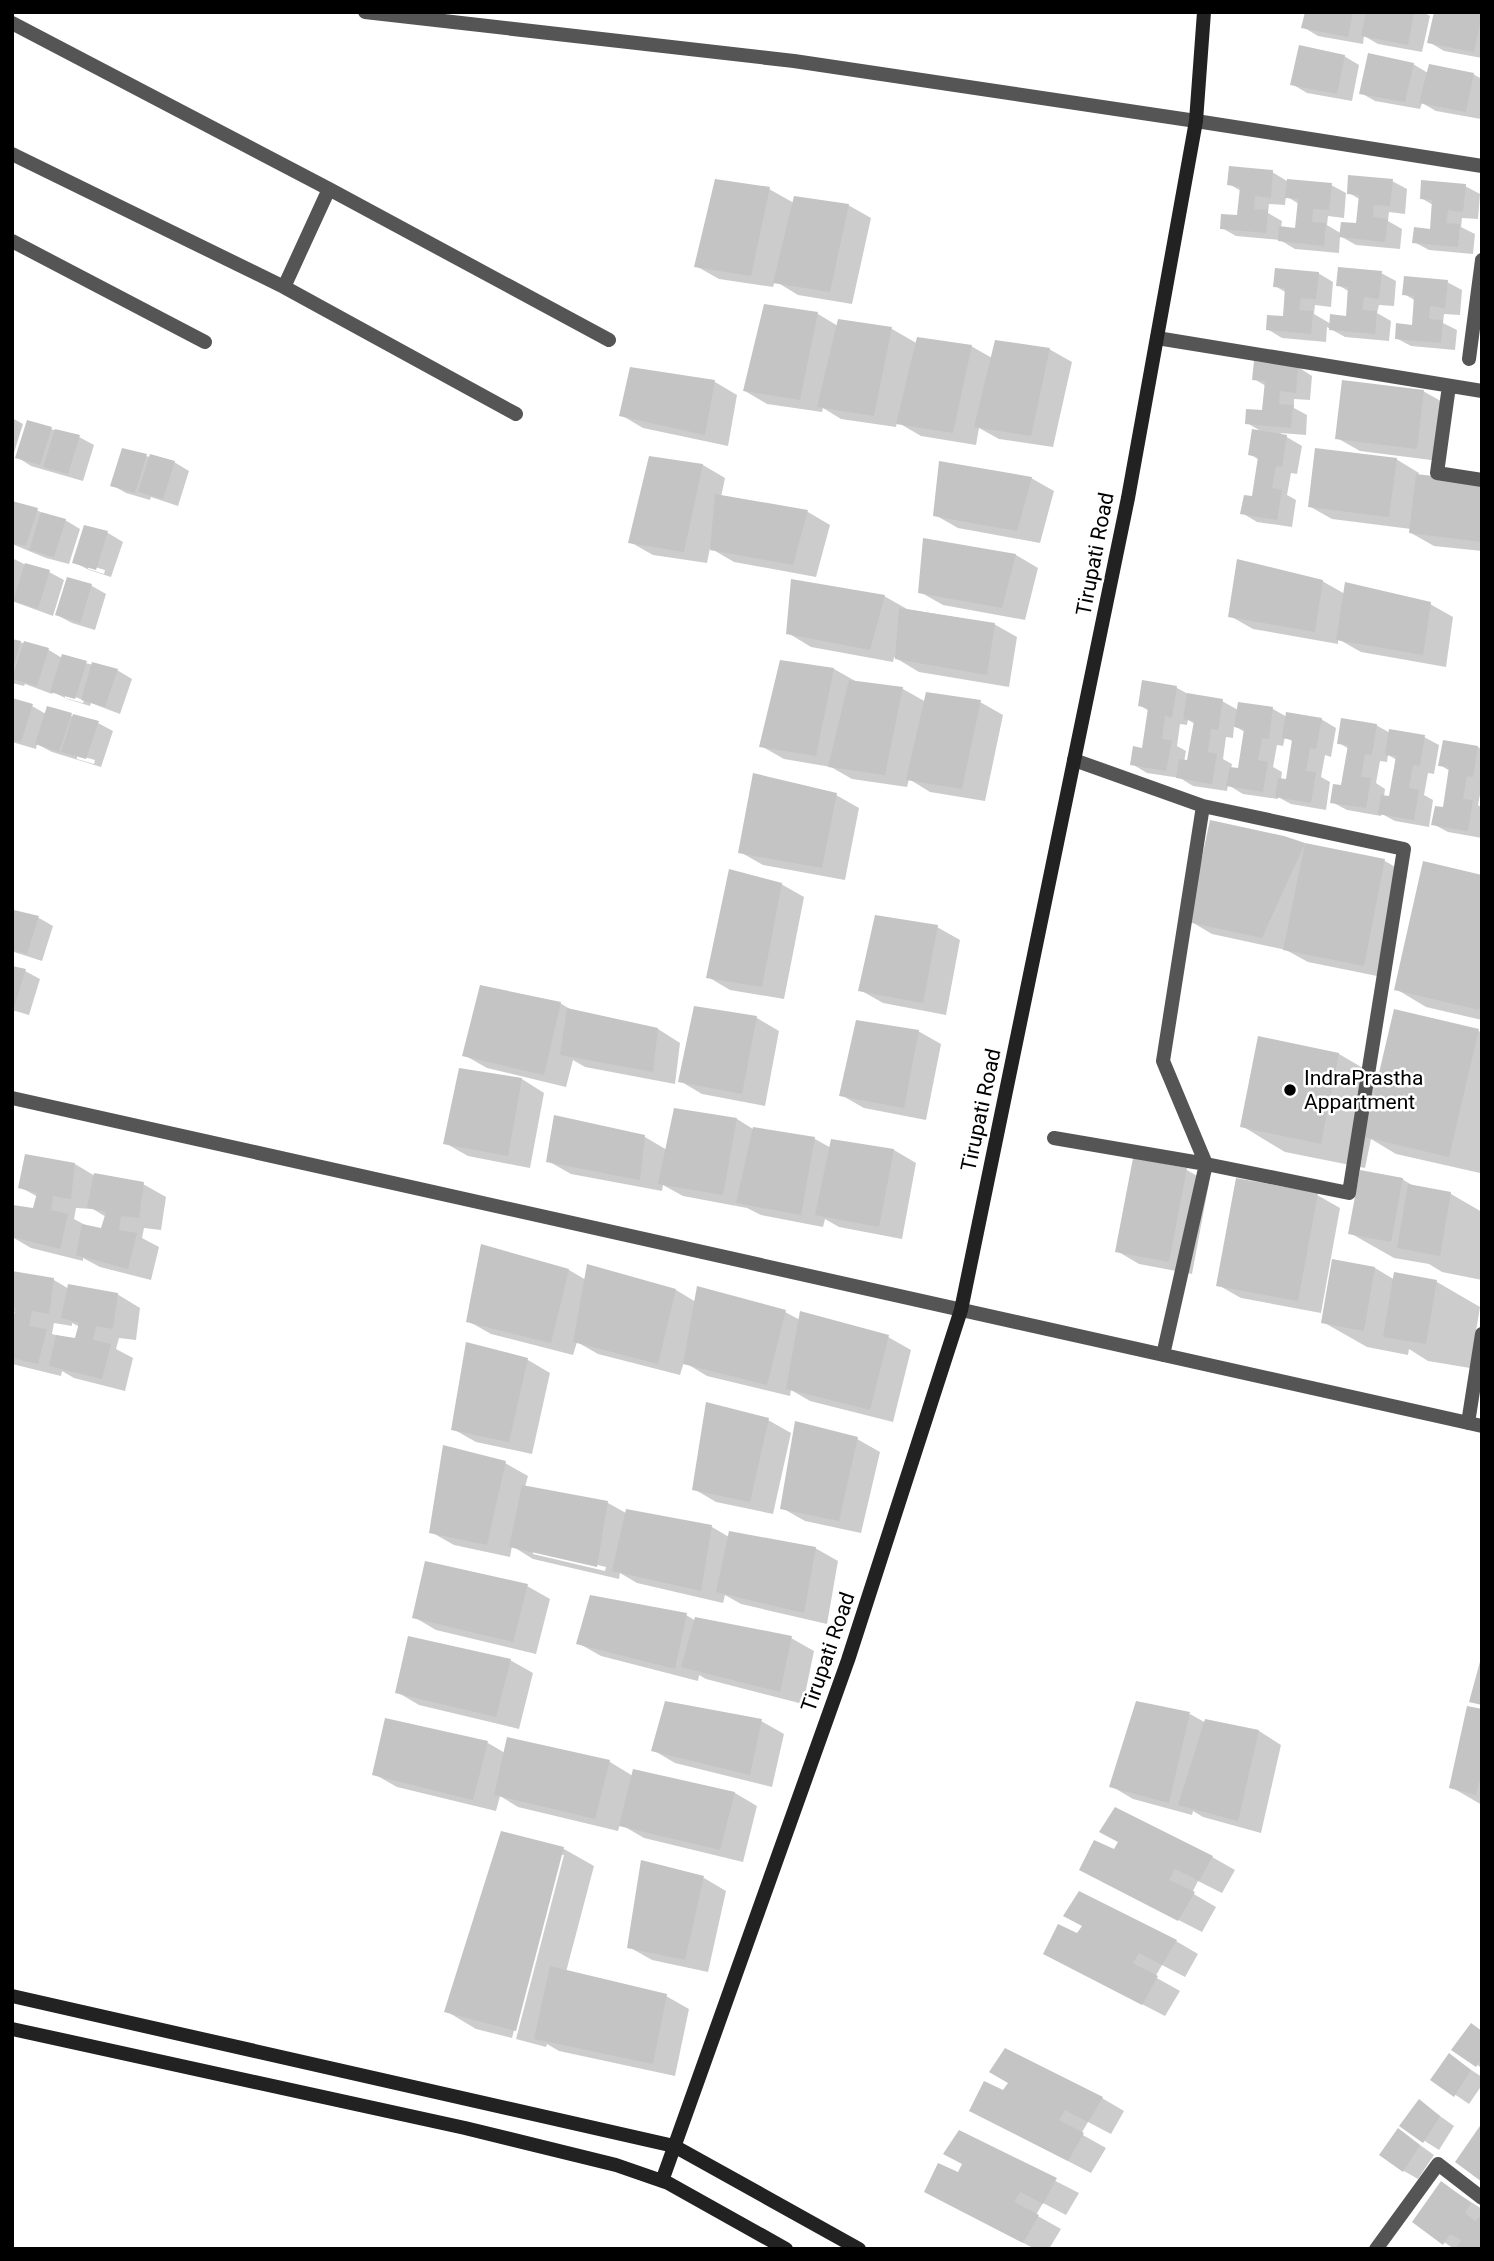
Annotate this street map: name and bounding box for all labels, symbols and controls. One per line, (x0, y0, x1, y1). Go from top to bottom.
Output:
street label: Tirupati Road (1071, 490, 1119, 618)
street label: Tirupati Road (956, 1046, 1006, 1174)
place label: IndraPrastha Appartment (1304, 1066, 1423, 1114)
marker: IndraPrastha Appartment (1282, 1082, 1298, 1098)
street label: Tirupati Road (796, 1589, 860, 1715)

